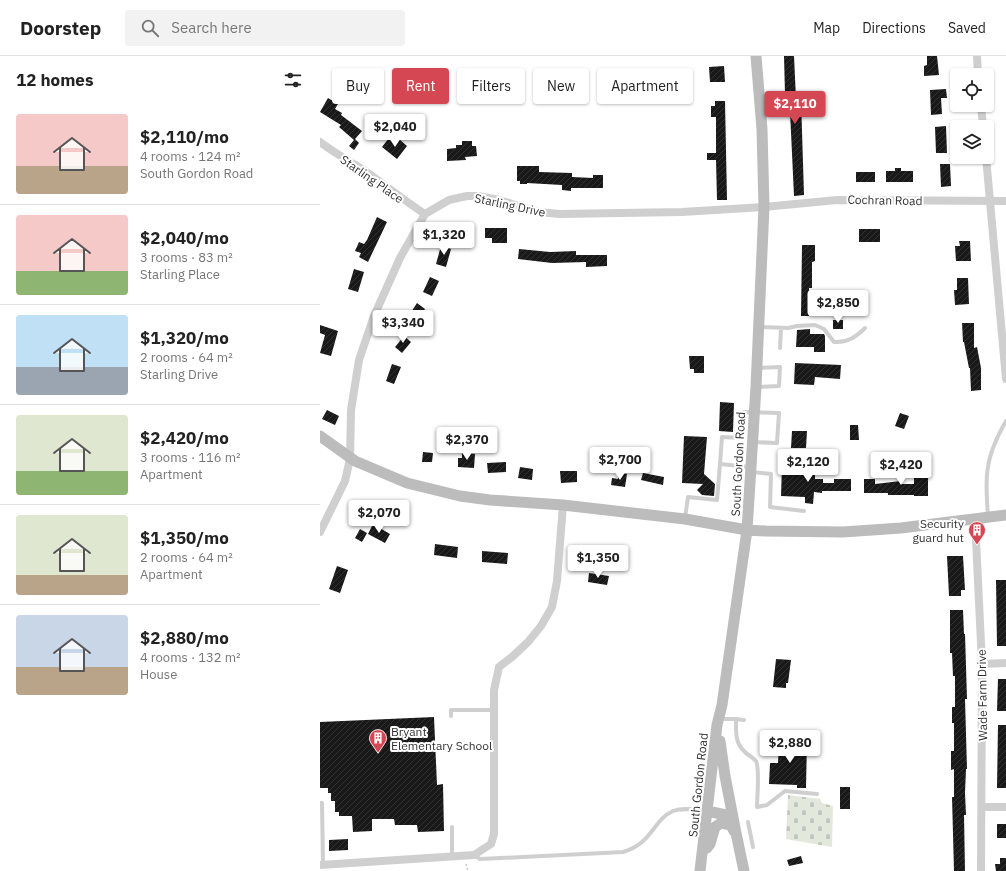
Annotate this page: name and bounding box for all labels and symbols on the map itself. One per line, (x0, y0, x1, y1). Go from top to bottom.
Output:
pin: $2,110 (762, 91, 828, 125)
pin: $2,040 (362, 114, 428, 148)
street label: Starling Place (337, 152, 407, 207)
street label: Starling Drive (473, 190, 547, 220)
street label: Cochran Road (847, 192, 923, 208)
pin: $1,320 (411, 222, 477, 256)
pin: $2,850 (805, 290, 871, 324)
pin: $3,340 (370, 310, 436, 344)
street label: South Gordon Road (728, 411, 748, 517)
pin: $2,370 (434, 427, 500, 461)
pin: $2,700 (587, 447, 653, 481)
pin: $2,120 (775, 449, 841, 483)
pin: $2,420 (868, 452, 934, 486)
pin: $2,070 (346, 500, 412, 534)
place label: Security guard hut (913, 516, 964, 545)
building icon: Security guard hut (967, 520, 987, 545)
pin: $1,350 (565, 545, 631, 579)
street label: Wade Farm Drive (974, 649, 990, 741)
place label: Bryant Elementary School (391, 724, 492, 753)
building icon: Bryant Elementary School (368, 728, 388, 753)
pin: $2,880 (757, 730, 823, 764)
street label: South Gordon Road (685, 732, 711, 838)

